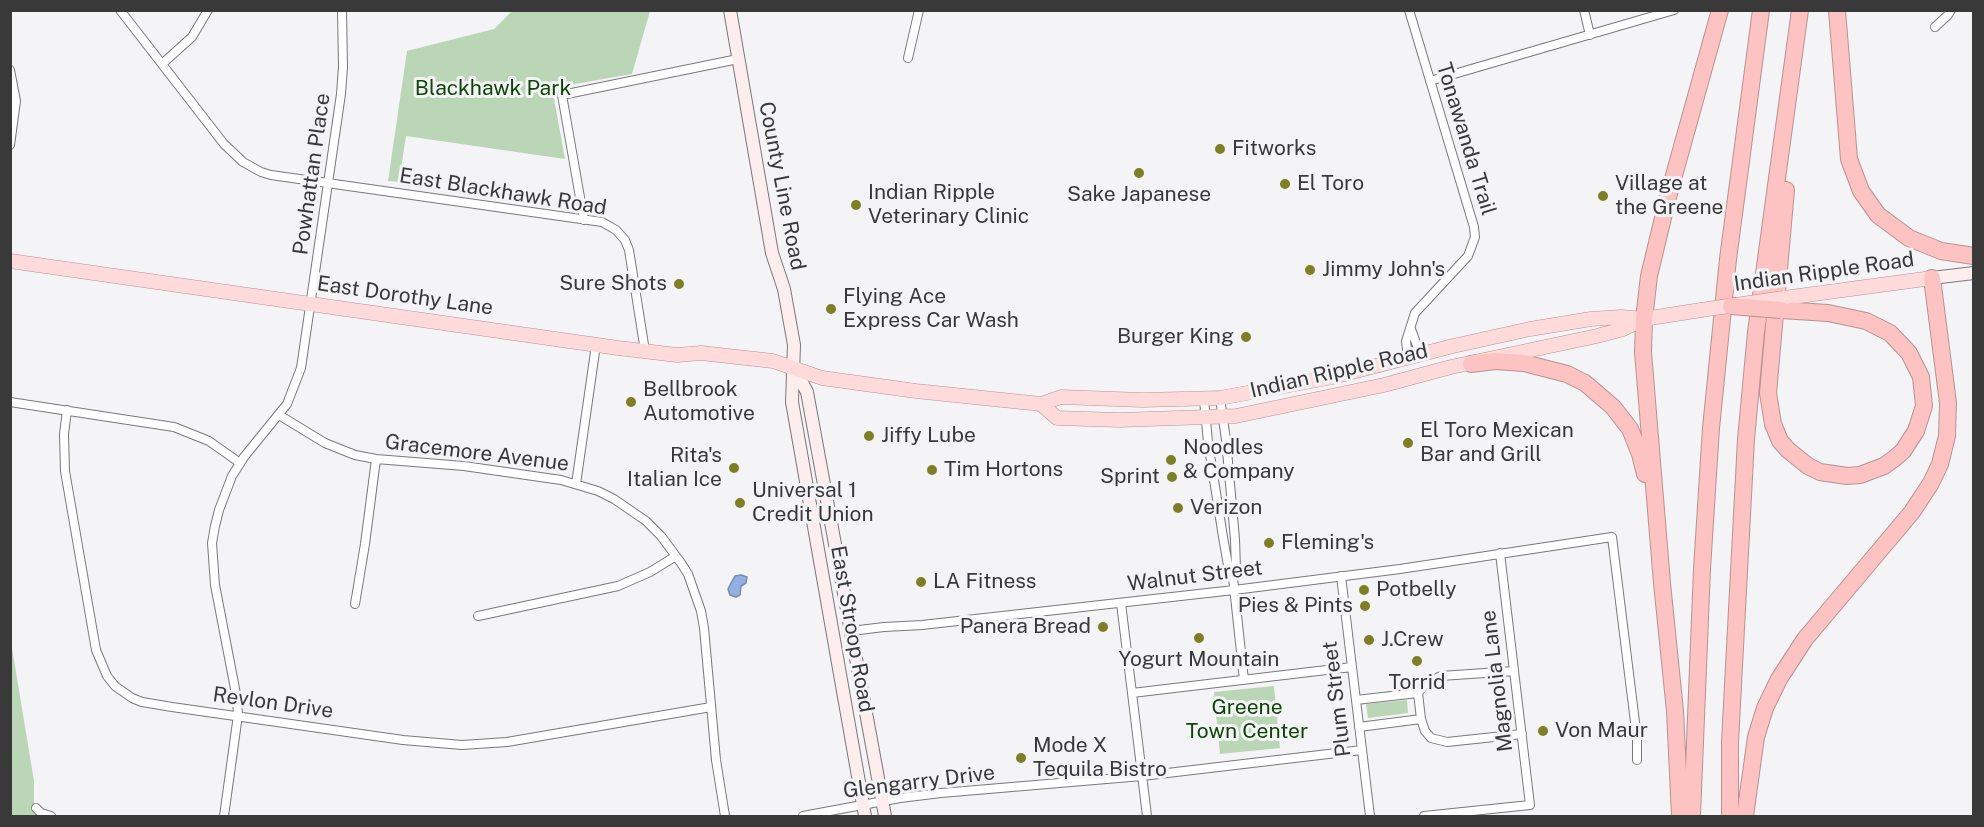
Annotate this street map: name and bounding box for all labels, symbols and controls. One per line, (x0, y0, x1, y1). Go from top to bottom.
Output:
street label: Tonawanda Trail (1431, 60, 1501, 218)
park label: Blackhawk Park (415, 76, 571, 102)
street label: Powhattan Place (288, 92, 336, 256)
street label: County Line Road (753, 100, 811, 272)
place label: Fitworks (1232, 136, 1316, 162)
marker: Fitworks (1213, 142, 1227, 156)
street label: East Blackhawk Road (398, 163, 608, 221)
marker: Sake Japanese (1132, 166, 1146, 180)
place label: El Toro (1297, 171, 1364, 197)
place label: Village at the Greene (1615, 171, 1724, 221)
marker: El Toro (1278, 177, 1292, 191)
place label: Indian Ripple Veterinary Clinic (868, 180, 1029, 230)
place label: Sake Japanese (1067, 182, 1211, 208)
marker: Village at the Greene (1596, 189, 1610, 203)
marker: Indian Ripple Veterinary Clinic (849, 198, 863, 212)
street label: Indian Ripple Road (1732, 247, 1916, 297)
place label: Jimmy John's (1322, 257, 1445, 283)
marker: Jimmy John's (1303, 263, 1317, 277)
street label: East Dorothy Lane (315, 271, 495, 321)
place label: Sure Shots (559, 271, 667, 297)
marker: Sure Shots (672, 277, 686, 291)
place label: Flying Ace Express Car Wash (843, 284, 1019, 334)
marker: Flying Ace Express Car Wash (824, 302, 838, 316)
place label: Burger King (1117, 324, 1234, 350)
marker: Burger King (1239, 330, 1253, 344)
street label: Indian Ripple Road (1248, 338, 1430, 404)
place label: Bellbrook Automotive (643, 377, 755, 427)
marker: Bellbrook Automotive (624, 395, 638, 409)
place label: El Toro Mexican Bar and Grill (1420, 418, 1574, 468)
place label: Jiffy Lube (881, 423, 976, 449)
street label: Gracemore Avenue (384, 429, 570, 477)
marker: Jiffy Lube (862, 429, 876, 443)
place label: Noodles & Company (1183, 435, 1294, 485)
marker: El Toro Mexican Bar and Grill (1401, 436, 1415, 450)
place label: Rita's Italian Ice (627, 443, 722, 493)
marker: Noodles & Company (1164, 453, 1178, 467)
place label: Tim Hortons (944, 457, 1063, 483)
marker: Rita's Italian Ice (727, 461, 741, 475)
marker: Tim Hortons (925, 463, 939, 477)
place label: Sprint (1100, 464, 1160, 490)
marker: Sprint (1165, 470, 1179, 484)
place label: Universal 1 Credit Union (752, 478, 874, 528)
place label: Verizon (1190, 495, 1262, 521)
marker: Universal 1 Credit Union (733, 496, 747, 510)
marker: Verizon (1171, 501, 1185, 515)
place label: Fleming's (1281, 530, 1374, 556)
marker: Fleming's (1262, 536, 1276, 550)
street label: East Stroop Road (825, 544, 879, 714)
street label: Walnut Street (1126, 555, 1264, 597)
place label: LA Fitness (933, 569, 1036, 595)
marker: LA Fitness (914, 575, 928, 589)
place label: Potbelly (1376, 577, 1456, 603)
marker: Potbelly (1357, 583, 1371, 597)
place label: Pies & Pints (1238, 593, 1353, 619)
marker: Pies & Pints (1358, 599, 1372, 613)
street label: Magnolia Lane (1476, 609, 1518, 753)
place label: Panera Bread (960, 614, 1091, 640)
marker: Panera Bread (1096, 620, 1110, 634)
place label: J.Crew (1381, 627, 1444, 653)
marker: Yogurt Mountain (1192, 631, 1206, 645)
marker: J.Crew (1362, 633, 1376, 647)
street label: Plum Street (1317, 640, 1357, 758)
place label: Yogurt Mountain (1119, 647, 1279, 673)
marker: Torrid (1410, 654, 1424, 668)
place label: Torrid (1388, 670, 1446, 696)
street label: Revlon Drive (211, 682, 335, 724)
park label: Greene Town Center (1186, 695, 1308, 745)
place label: Von Maur (1555, 718, 1648, 744)
marker: Von Maur (1536, 724, 1550, 738)
place label: Mode X Tequila Bistro (1033, 733, 1167, 783)
marker: Mode X Tequila Bistro (1014, 751, 1028, 765)
street label: Glengarry Drive (842, 760, 996, 804)

